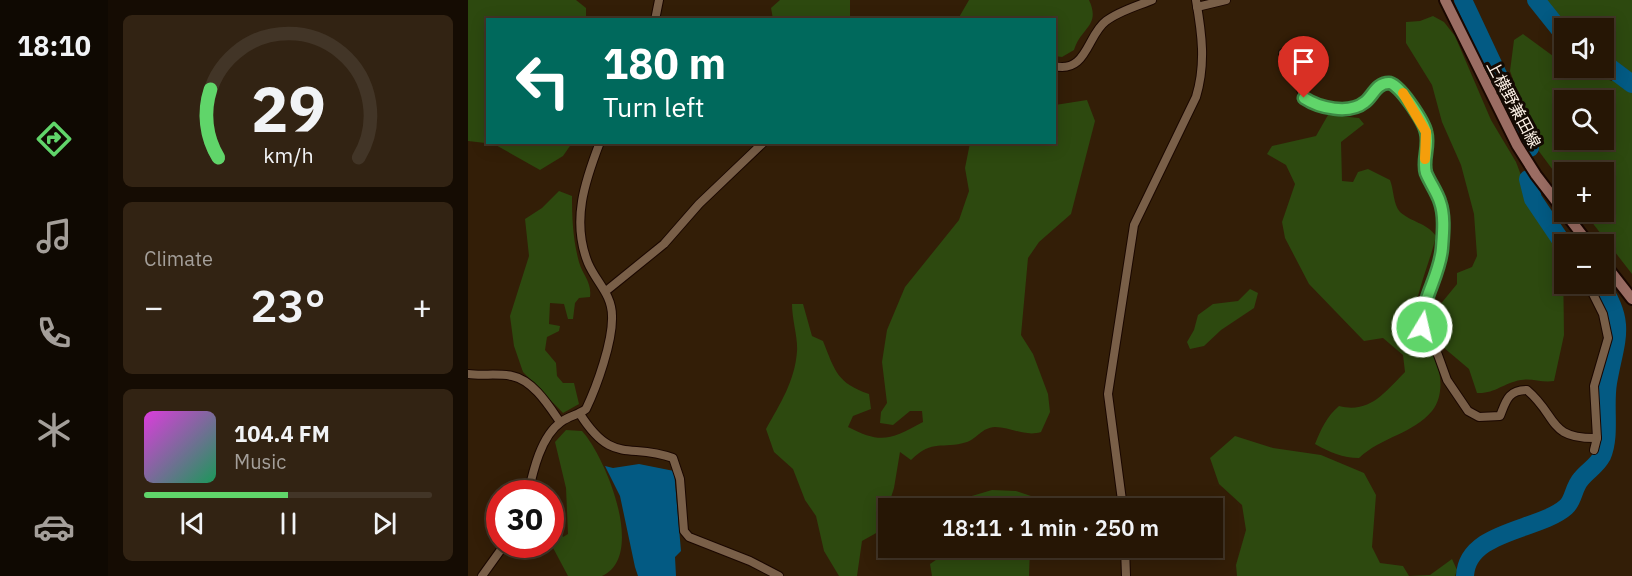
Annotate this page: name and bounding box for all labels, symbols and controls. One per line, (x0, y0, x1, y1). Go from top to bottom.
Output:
map controls (1554, 18, 1614, 294)
button: sound (1554, 18, 1614, 78)
text: 18:10 (17, 28, 91, 63)
text: 180 m (603, 36, 726, 91)
pin (1278, 36, 1329, 98)
icon: left (504, 42, 582, 120)
icon: arrive (1287, 45, 1320, 78)
street label: 上横野兼田線 (1483, 57, 1545, 151)
text: 29 (251, 68, 325, 149)
text: Turn left (603, 89, 704, 124)
button: search (1554, 90, 1614, 150)
icon: directions (33, 118, 75, 160)
text: km/h (263, 141, 313, 169)
button: + (1554, 162, 1614, 222)
icon: music (33, 215, 75, 257)
button: − (1554, 234, 1614, 294)
text: Climate (144, 245, 213, 272)
text: 23° (250, 276, 326, 334)
text: − (144, 285, 164, 328)
text: + (412, 285, 432, 328)
position arrow (1390, 295, 1454, 359)
icon: phone (33, 312, 75, 354)
icon: climate (33, 409, 75, 451)
text: 104.4 FM (234, 419, 330, 448)
text: Music (234, 448, 286, 475)
speed limit sign: 30 (486, 480, 564, 558)
icon: car (33, 506, 75, 548)
icon: previous (176, 507, 209, 540)
icon: pause (272, 507, 305, 540)
icon: next (368, 507, 401, 540)
text: 18:11 · 1 min · 250 m (942, 513, 1159, 542)

